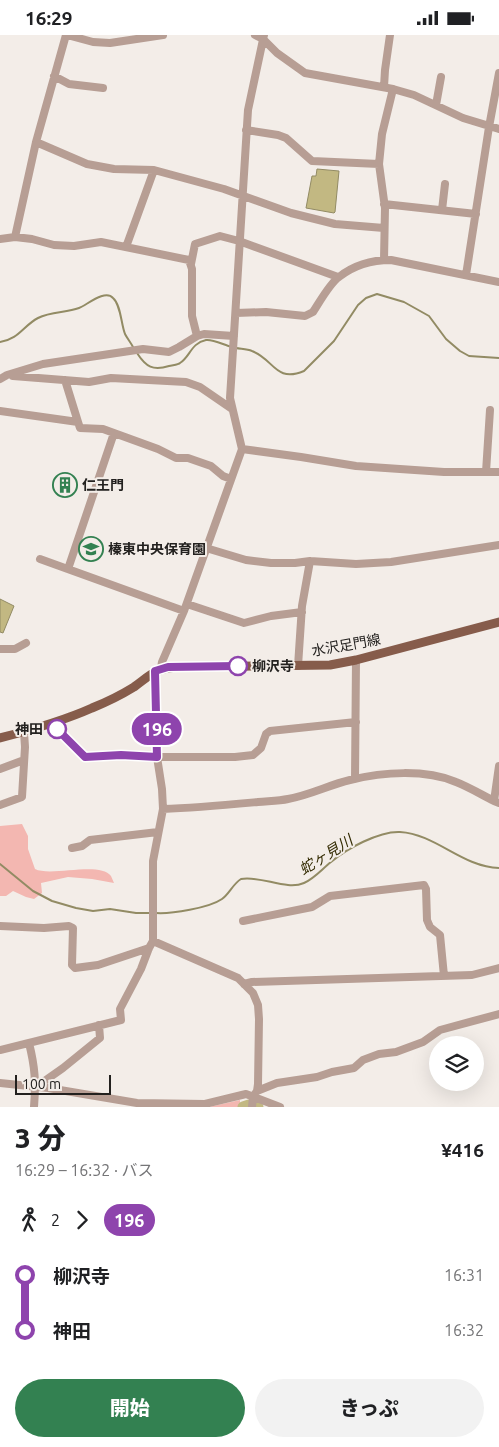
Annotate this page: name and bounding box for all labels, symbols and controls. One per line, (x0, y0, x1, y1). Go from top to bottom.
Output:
text: 16:29 (25, 7, 73, 29)
building icon: 仁王門 (52, 472, 78, 498)
place label: 仁王門 (82, 477, 124, 493)
school or university icon: 榛東中央保育園 (78, 536, 104, 562)
place label: 榛東中央保育園 (108, 541, 206, 557)
street label: 水沢足門線 (310, 631, 382, 659)
marker: 柳沢寺 (228, 656, 248, 676)
place label: 柳沢寺 (252, 658, 294, 674)
line badge: 196 (128, 713, 186, 745)
marker: 神田 (47, 719, 67, 739)
text: 196 (142, 719, 172, 739)
place label: 神田 (15, 721, 43, 737)
water label: 蛇ヶ見川 (296, 830, 357, 878)
map controls (429, 1036, 484, 1091)
button: layers (429, 1036, 484, 1091)
scale bar (15, 1072, 111, 1095)
text: 100 m (22, 1076, 61, 1092)
text: 3 分 (15, 1122, 66, 1153)
text: ¥416 (441, 1139, 484, 1161)
text: 16:29 – 16:32 · バス (15, 1161, 154, 1179)
icon: walk (15, 1206, 43, 1234)
icon: forward (68, 1206, 96, 1234)
text: 196 (114, 1210, 145, 1230)
text: 2 (51, 1211, 60, 1229)
text: 柳沢寺 (53, 1265, 110, 1287)
text: 16:31 (444, 1266, 484, 1284)
text: 神田 (53, 1320, 91, 1342)
text: 16:32 (444, 1321, 484, 1339)
button: 開始 (15, 1379, 245, 1437)
button: きっぷ (255, 1379, 484, 1437)

